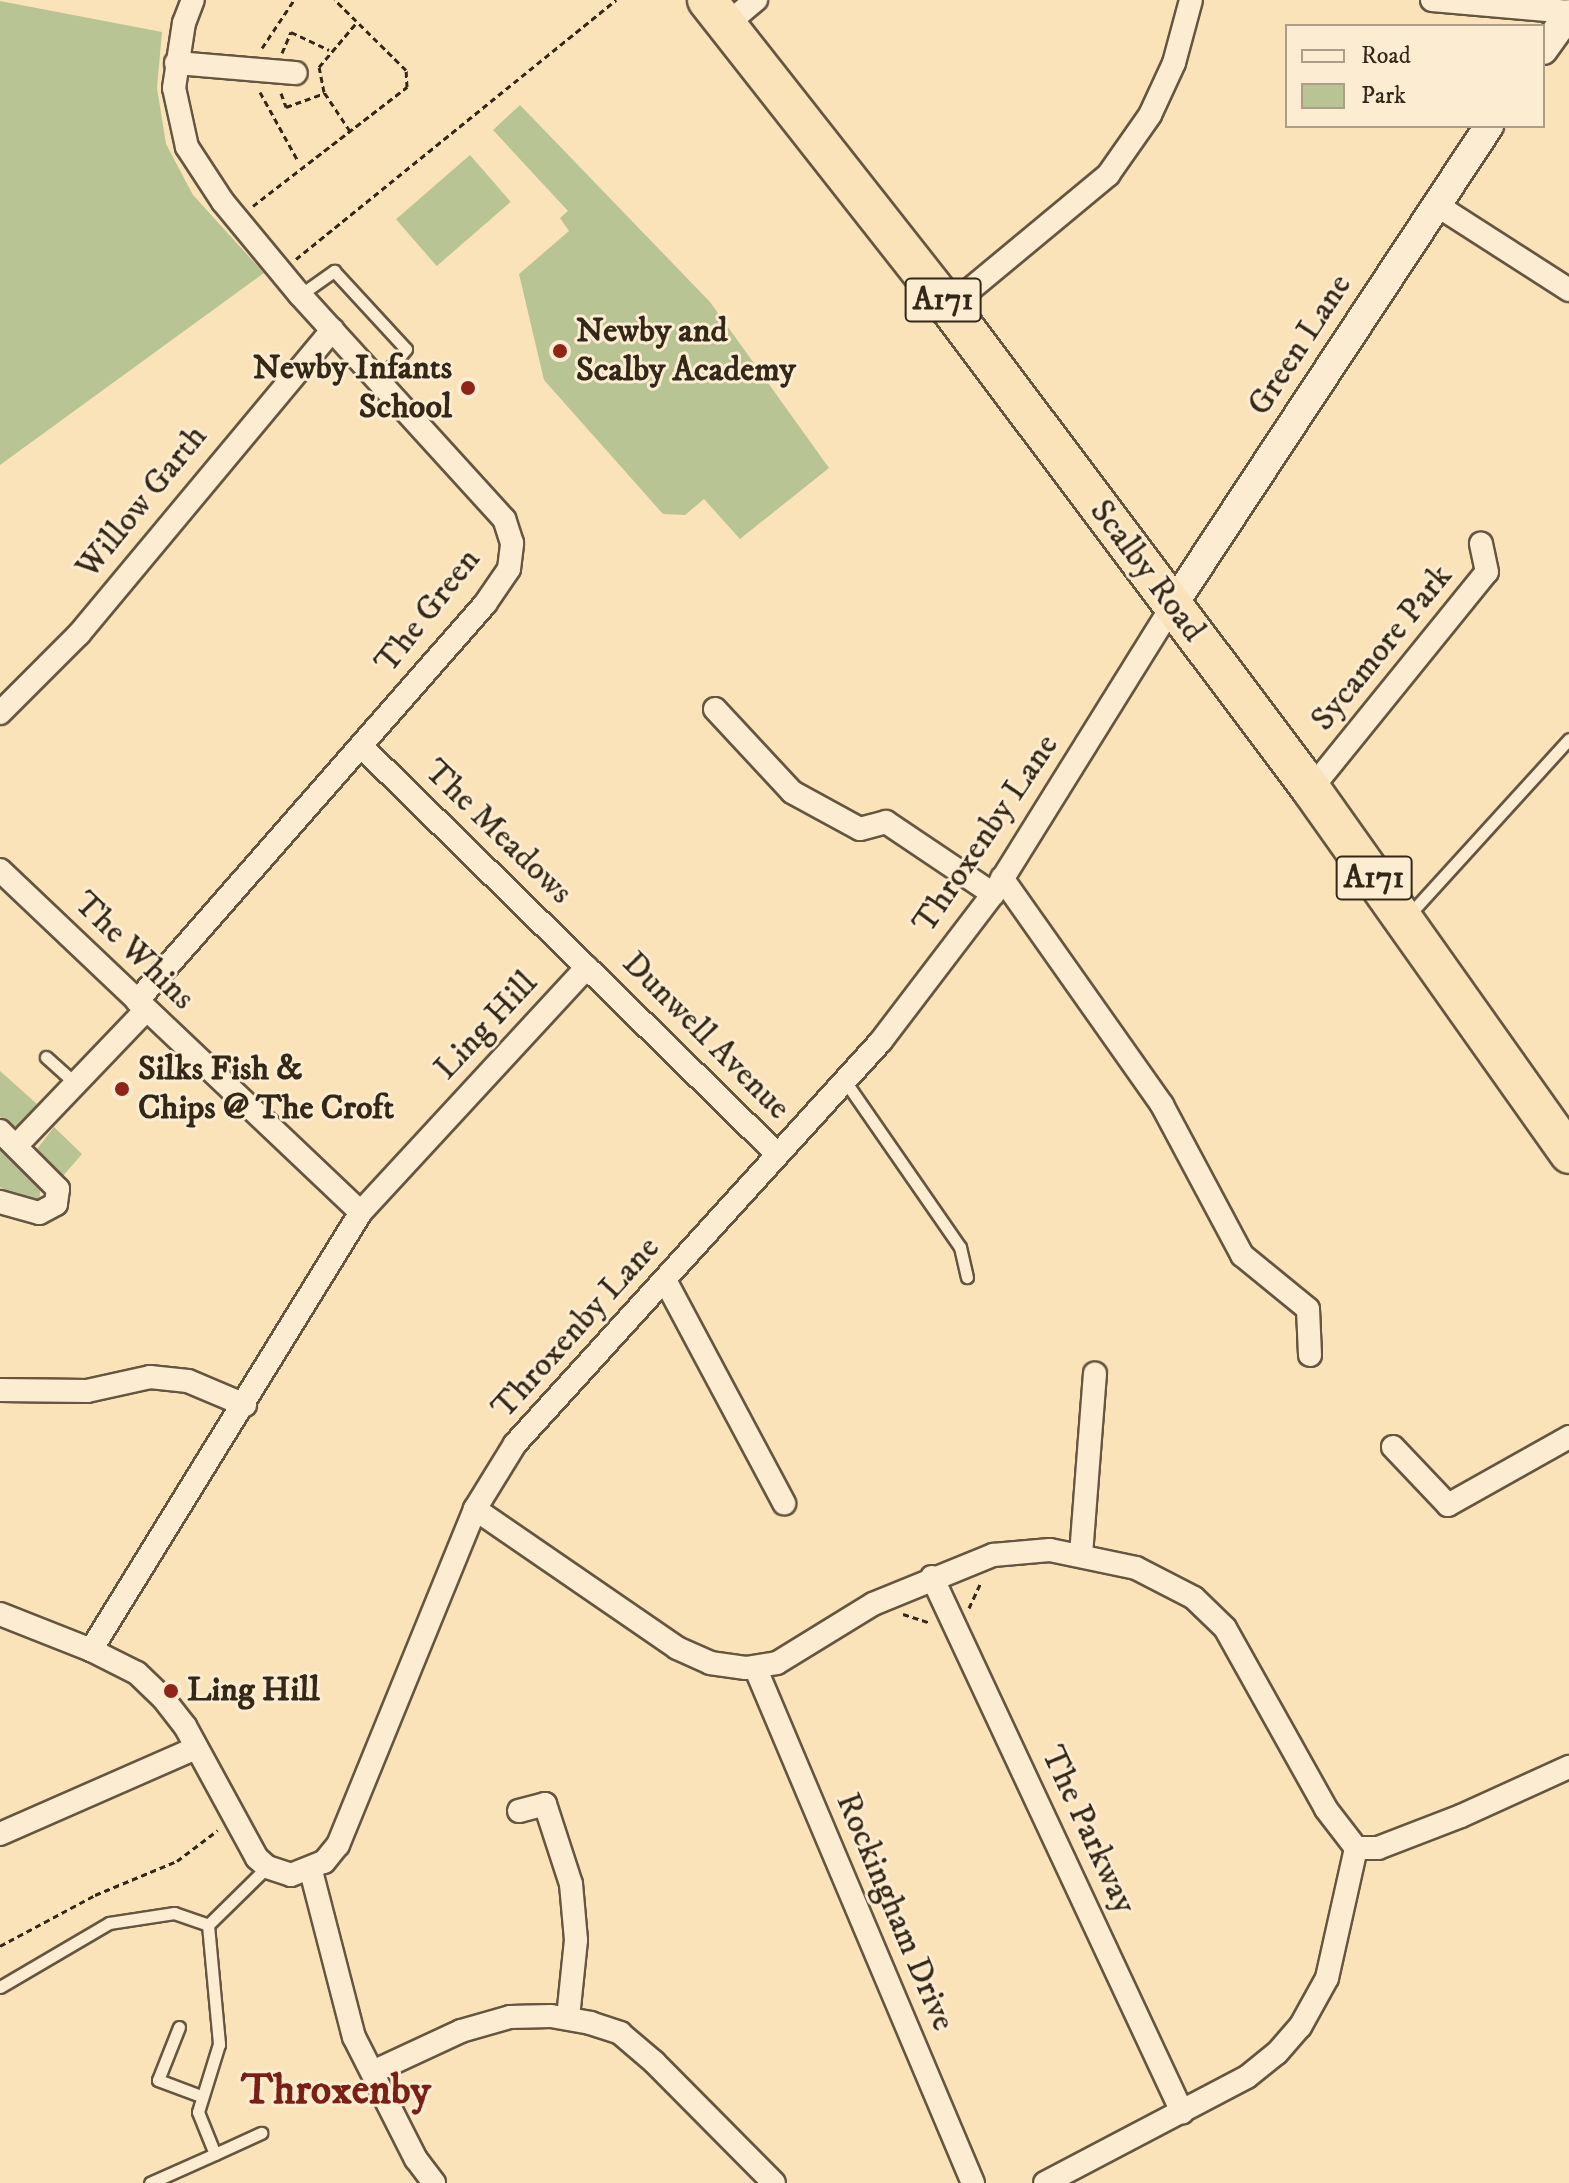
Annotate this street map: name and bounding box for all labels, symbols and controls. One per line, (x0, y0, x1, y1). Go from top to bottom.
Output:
legend (1285, 24, 1545, 128)
text: Road (1361, 41, 1411, 71)
text: Park (1361, 81, 1406, 111)
street label: Green Lane (1239, 267, 1361, 423)
road number: A171 (903, 272, 983, 328)
place label: Newby and Scalby Academy (576, 311, 796, 390)
marker: Newby and Scalby Academy (551, 342, 569, 360)
place label: Newby Infants School (253, 348, 452, 428)
marker: Newby Infants School (459, 379, 477, 397)
street label: Willow Garth (68, 417, 216, 587)
street label: Scalby Road (1080, 492, 1214, 650)
street label: The Green (367, 540, 489, 682)
street label: Sycamore Park (1303, 557, 1461, 739)
street label: Throxenby Lane (904, 727, 1068, 941)
street label: The Meadows (415, 751, 581, 913)
road number: A171 (1334, 850, 1414, 906)
street label: The Whins (65, 883, 203, 1019)
street label: Dunwell Avenue (613, 943, 799, 1129)
street label: Ling Hill (426, 964, 546, 1088)
place label: Silks Fish & Chips @ The Croft (138, 1049, 394, 1128)
marker: Silks Fish & Chips @ The Croft (113, 1080, 131, 1098)
street label: Throxenby Lane (483, 1228, 669, 1428)
place label: Ling Hill (187, 1671, 320, 1711)
marker: Ling Hill (162, 1682, 180, 1700)
street label: The Parkway (1031, 1740, 1145, 1920)
street label: Rockingham Drive (827, 1787, 963, 2037)
district label: Throxenby (241, 2066, 431, 2116)

